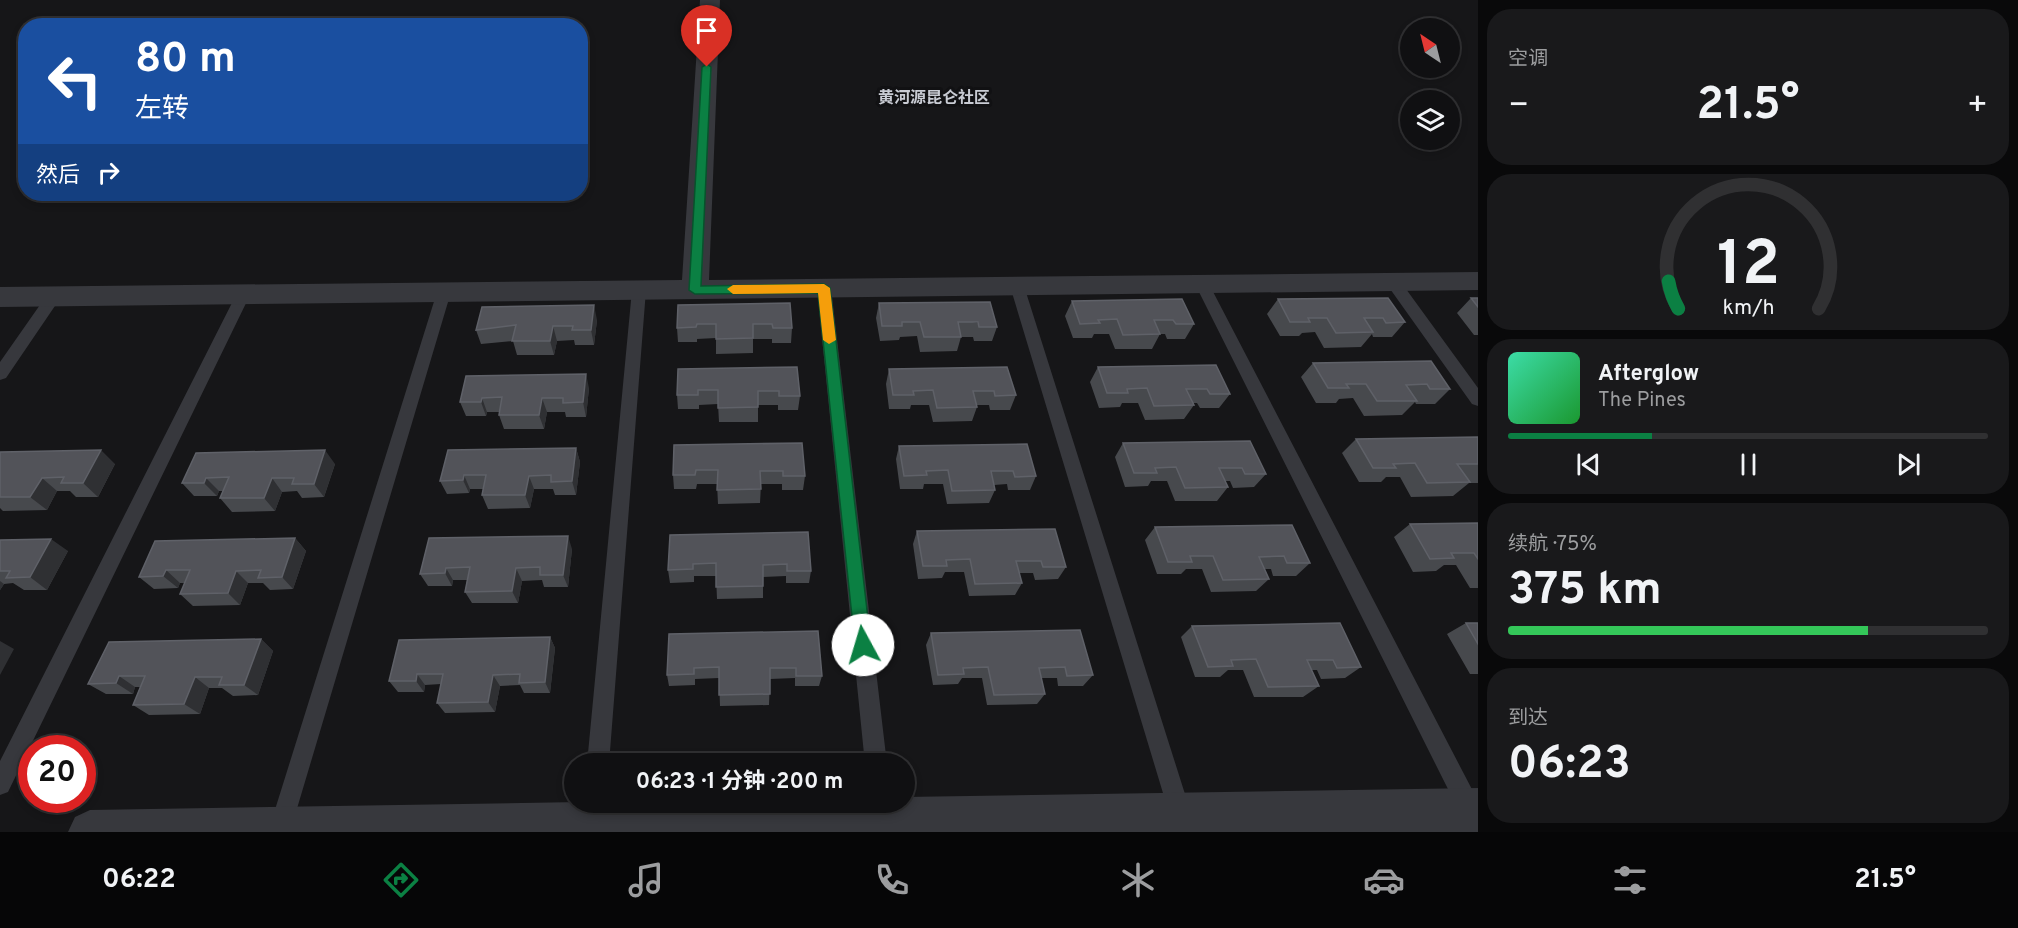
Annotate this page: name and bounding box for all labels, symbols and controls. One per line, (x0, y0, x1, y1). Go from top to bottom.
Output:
pin (681, 5, 732, 67)
icon: arrive (690, 14, 723, 47)
north arrow (1400, 18, 1460, 78)
map controls (1400, 18, 1460, 150)
text: 80 m (135, 34, 236, 87)
icon: left (36, 42, 114, 120)
text: 空调 (1508, 47, 1548, 73)
text: 21.5° (1697, 78, 1799, 135)
text: − (1508, 86, 1529, 128)
text: + (1967, 86, 1988, 128)
district label: 黄河源昆仑社区 (878, 88, 990, 109)
button: layers (1400, 90, 1460, 150)
text: 左转 (135, 93, 189, 127)
icon: right (92, 156, 125, 189)
text: 然后 (36, 163, 80, 190)
text: 12 (1716, 228, 1780, 307)
text: km/h (1722, 295, 1774, 322)
text: Afterglow (1598, 361, 1699, 388)
text: The Pines (1598, 388, 1686, 414)
icon: previous (1572, 448, 1605, 481)
icon: pause (1732, 448, 1765, 481)
icon: next (1892, 448, 1925, 481)
text: 续航 · 75% (1508, 532, 1597, 558)
text: 375 km (1508, 563, 1662, 620)
position arrow (831, 613, 895, 677)
text: 到达 (1508, 706, 1548, 732)
speed limit sign: 20 (18, 735, 96, 813)
text: 06:23 (1508, 737, 1631, 794)
text: 06:23 · 1 分钟 · 200 m (636, 769, 843, 796)
icon: directions (380, 859, 422, 901)
icon: music (625, 859, 667, 901)
icon: phone (871, 859, 913, 901)
icon: climate (1117, 859, 1159, 901)
icon: car (1363, 859, 1405, 901)
icon: filters (1609, 859, 1651, 901)
text: 06:22 (102, 863, 176, 897)
text: 21.5° (1854, 863, 1916, 897)

